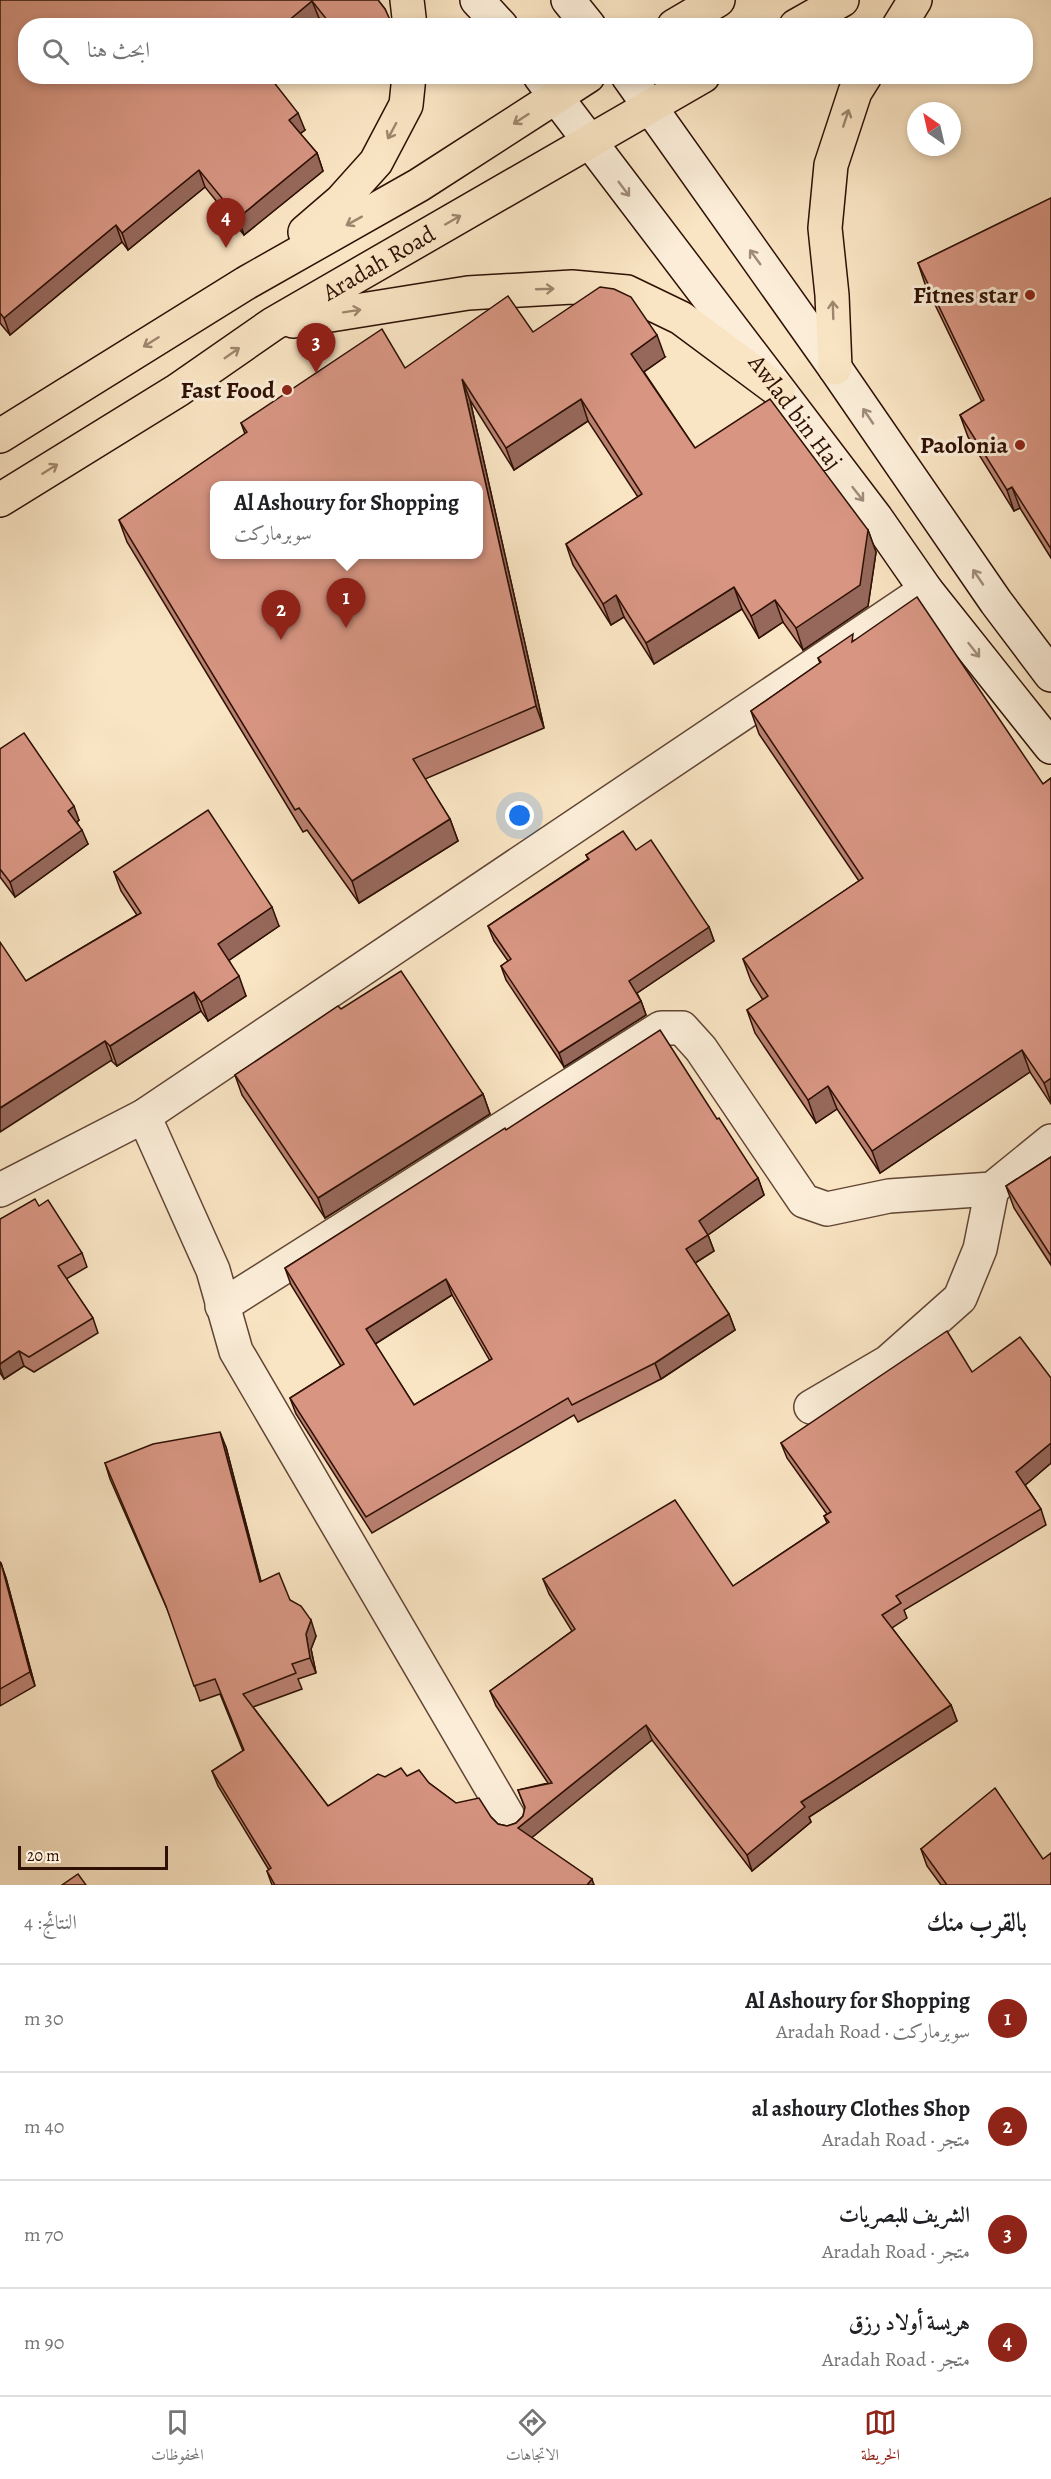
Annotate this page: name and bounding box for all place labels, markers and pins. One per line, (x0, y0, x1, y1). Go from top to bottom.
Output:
pin: 4 (206, 198, 246, 248)
place label: Fitnes star (913, 279, 1018, 311)
marker: Fitnes star (1023, 288, 1037, 302)
pin: 3 (296, 324, 336, 373)
place label: Fast Food (180, 374, 275, 406)
marker: Fast Food (280, 383, 294, 397)
place label: Paolonia (920, 429, 1008, 461)
marker: Paolonia (1013, 438, 1027, 452)
pin: 1 (326, 578, 366, 628)
pin: 2 (262, 590, 300, 640)

